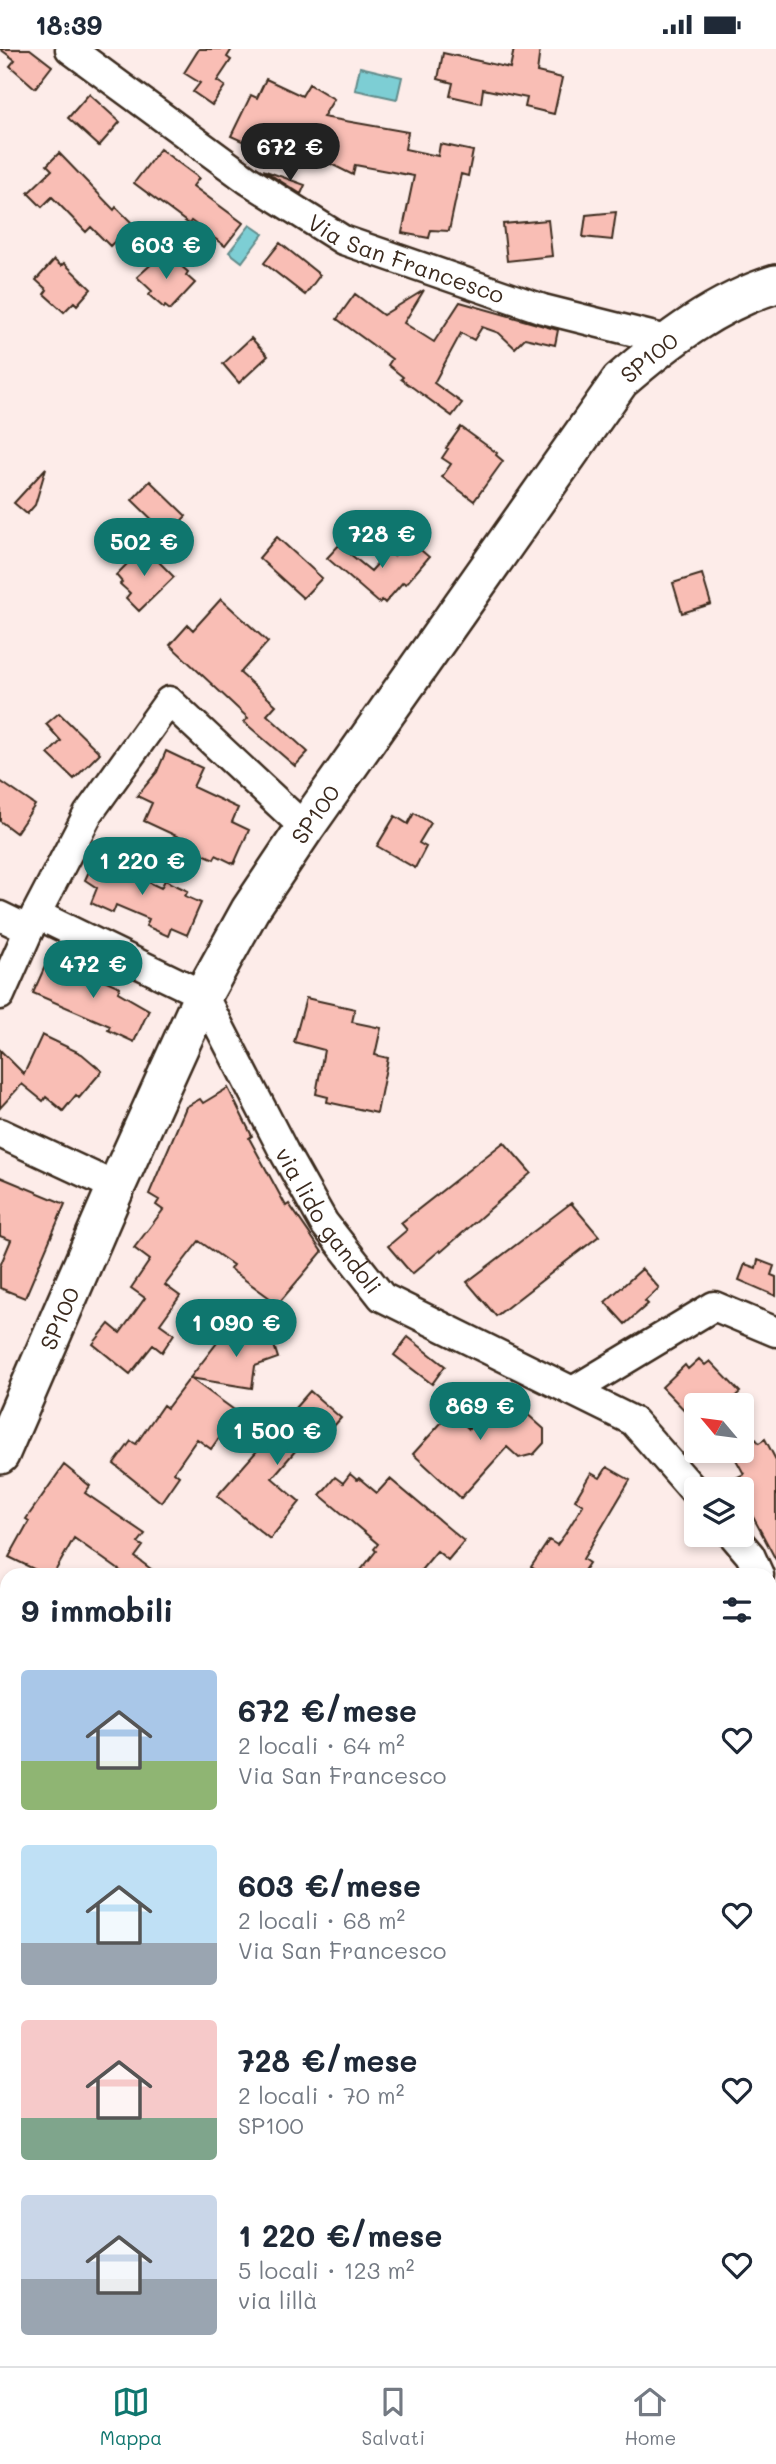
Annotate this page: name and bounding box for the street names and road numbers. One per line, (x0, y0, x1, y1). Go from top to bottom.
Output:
street label: Via San Francesco (302, 207, 509, 310)
street label: SP100 (614, 325, 684, 389)
street label: SP100 (284, 778, 346, 849)
street label: via lido gandoli (269, 1141, 389, 1300)
street label: SP100 (32, 1282, 86, 1354)

